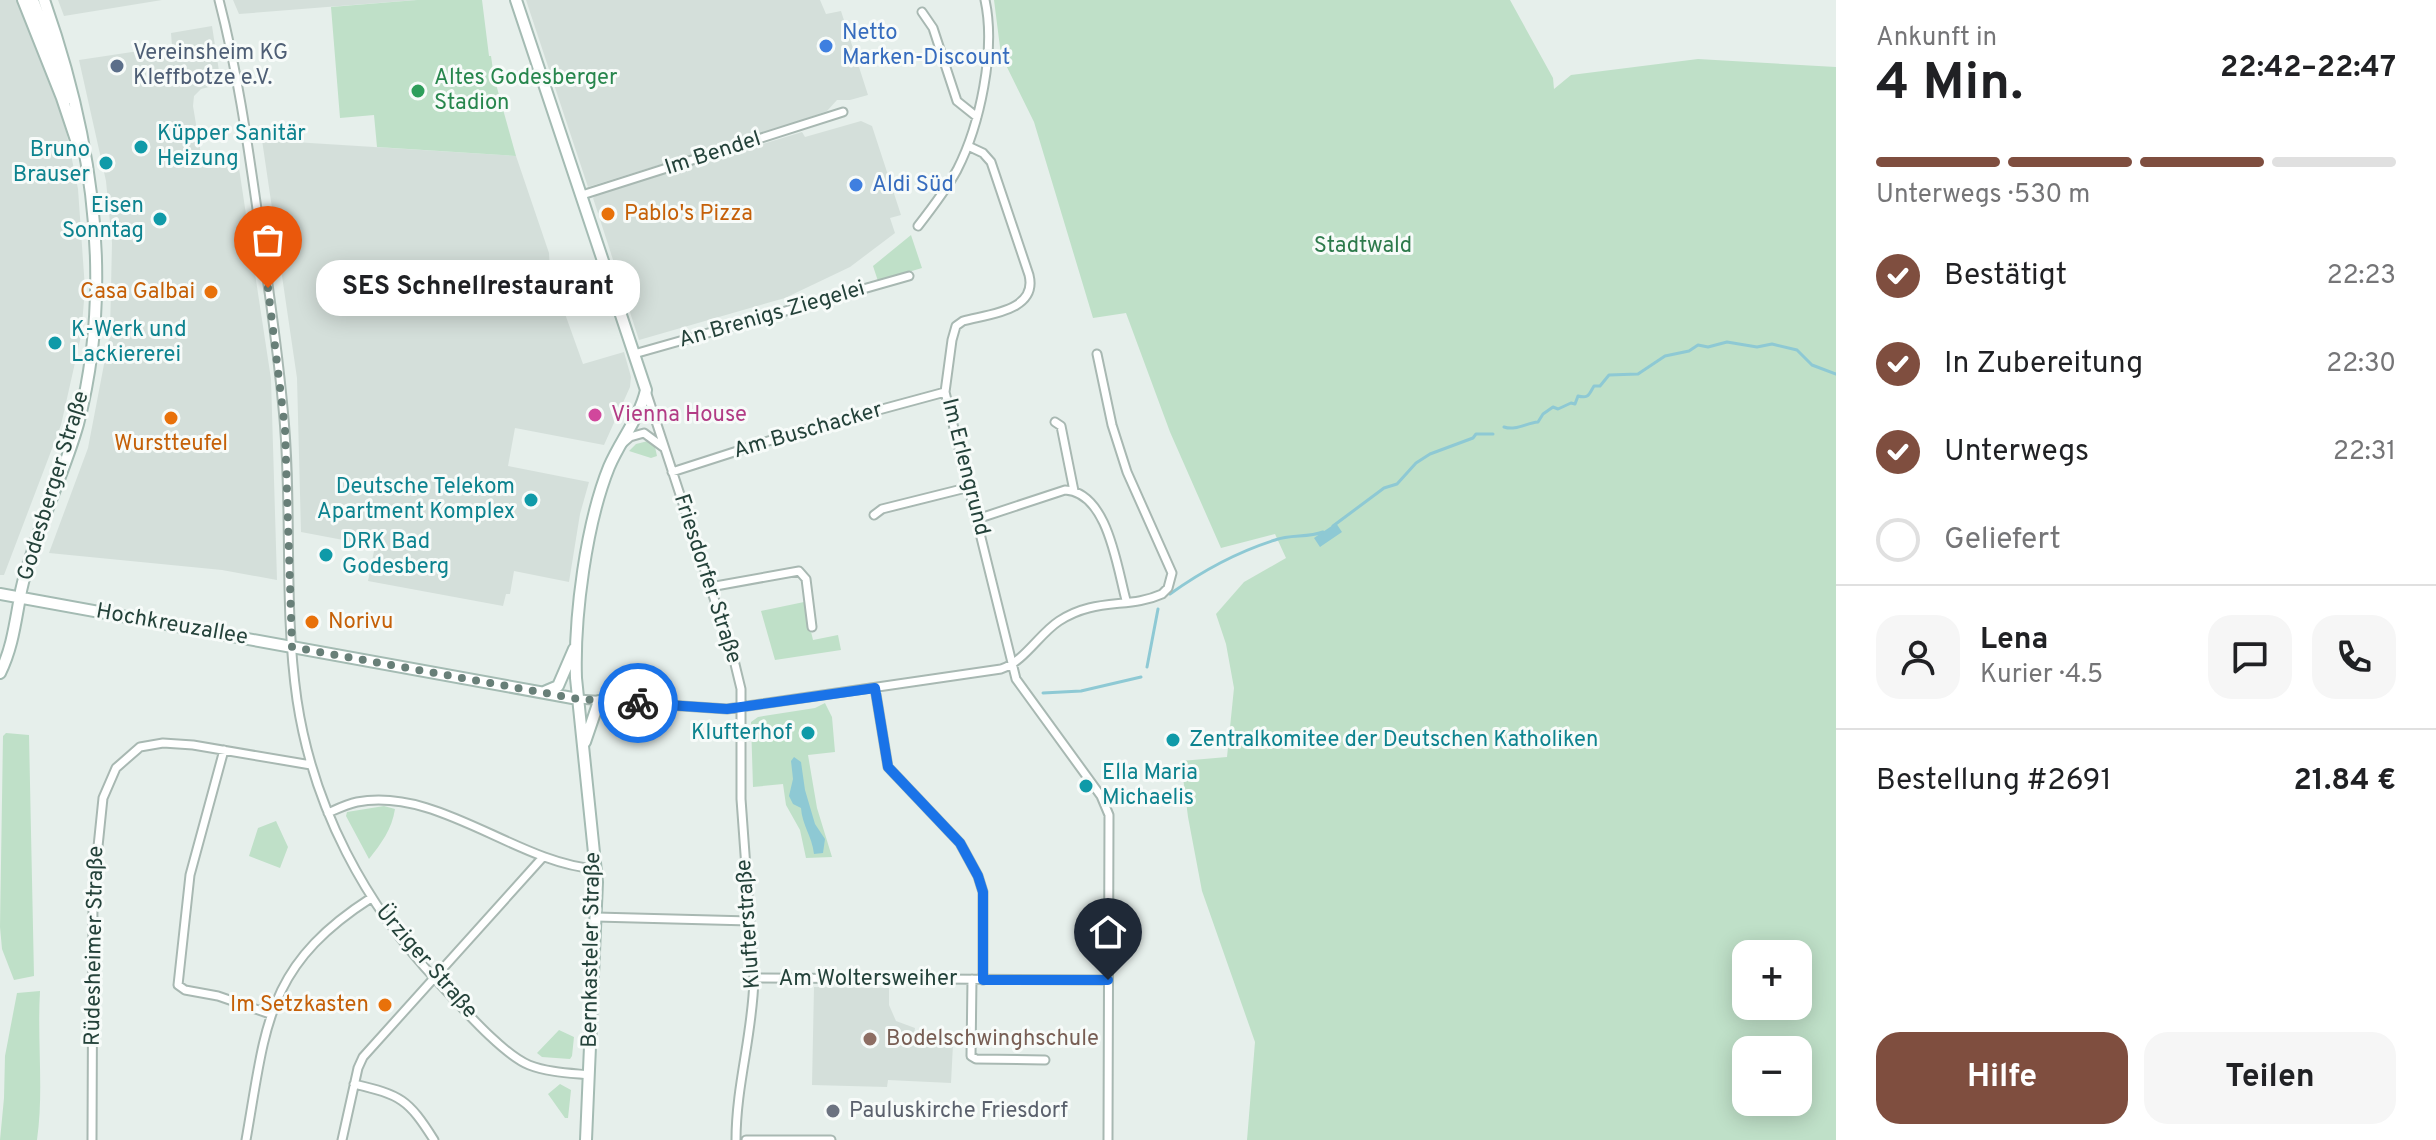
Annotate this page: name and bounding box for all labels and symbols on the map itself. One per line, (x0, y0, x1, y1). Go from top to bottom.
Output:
place label: Netto Marken-Discount (842, 20, 1010, 72)
marker: Netto Marken-Discount (817, 37, 835, 55)
place label: Vereinsheim KG Kleffbotze e.V. (133, 40, 288, 92)
marker: Vereinsheim KG Kleffbotze e.V. (108, 57, 126, 75)
place label: Altes Godesberger Stadion (434, 65, 618, 117)
marker: Altes Godesberger Stadion (409, 82, 427, 100)
place label: Küpper Sanitär Heizung (157, 121, 306, 173)
street label: Im Bendel (662, 126, 764, 182)
place label: Bruno Brauser (13, 137, 90, 189)
marker: Küpper Sanitär Heizung (132, 138, 150, 156)
marker: Bruno Brauser (97, 154, 115, 172)
place label: Aldi Süd (872, 172, 954, 199)
marker: Aldi Süd (847, 176, 865, 194)
place label: Eisen Sonntag (62, 193, 144, 245)
place label: Pablo's Pizza (624, 201, 753, 228)
marker: Pablo's Pizza (599, 205, 617, 223)
pin (234, 206, 302, 288)
marker: Eisen Sonntag (151, 210, 169, 228)
park label: Stadtwald (1314, 233, 1412, 260)
callout: SES Schnellrestaurant (316, 260, 640, 316)
street label: An Brenigs Ziegelei (676, 276, 868, 354)
place label: Casa Galbai (80, 279, 195, 306)
marker: Casa Galbai (202, 283, 220, 301)
place label: K-Werk und Lackiererei (71, 317, 187, 369)
marker: K-Werk und Lackiererei (46, 334, 64, 352)
street label: Godesberger Straße (12, 388, 96, 584)
street label: Im Erlengrund (935, 396, 995, 538)
street label: Am Buschacker (730, 397, 886, 465)
place label: Vienna House (611, 402, 747, 429)
marker: Vienna House (586, 406, 604, 424)
marker: Wurstteufel (162, 409, 180, 427)
place label: Wurstteufel (114, 431, 228, 458)
place label: Deutsche Telekom Apartment Komplex (317, 474, 515, 526)
marker: Deutsche Telekom Apartment Komplex (522, 491, 540, 509)
street label: Friesdorfer Straße (667, 491, 747, 667)
place label: DRK Bad Godesberg (342, 529, 449, 581)
marker: DRK Bad Godesberg (317, 546, 335, 564)
street label: Hochkreuzallee (94, 598, 250, 652)
place label: Norivu (328, 609, 393, 636)
marker: Norivu (303, 613, 321, 631)
courier (598, 663, 678, 743)
place label: Klufterhof (691, 720, 792, 747)
marker: Klufterhof (799, 724, 817, 742)
place label: Zentralkomitee der Deutschen Katholiken (1189, 727, 1598, 754)
marker: Zentralkomitee der Deutschen Katholiken (1164, 731, 1182, 749)
place label: Ella Maria Michaelis (1102, 760, 1198, 812)
marker: Ella Maria Michaelis (1077, 777, 1095, 795)
street label: Rüdesheimer Straße (80, 846, 110, 1046)
street label: Bernkasteler Straße (577, 852, 607, 1048)
street label: Klufterstraße (731, 858, 767, 990)
street label: Ürziger Straße (369, 898, 484, 1025)
pin (1074, 898, 1142, 980)
street label: Am Woltersweiher (778, 966, 958, 993)
place label: Im Setzkasten (230, 992, 369, 1019)
marker: Im Setzkasten (376, 996, 394, 1014)
place label: Bodelschwinghschule (886, 1026, 1099, 1053)
marker: Bodelschwinghschule (861, 1030, 879, 1048)
place label: Pauluskirche Friesdorf (849, 1098, 1068, 1125)
marker: Pauluskirche Friesdorf (824, 1102, 842, 1120)

